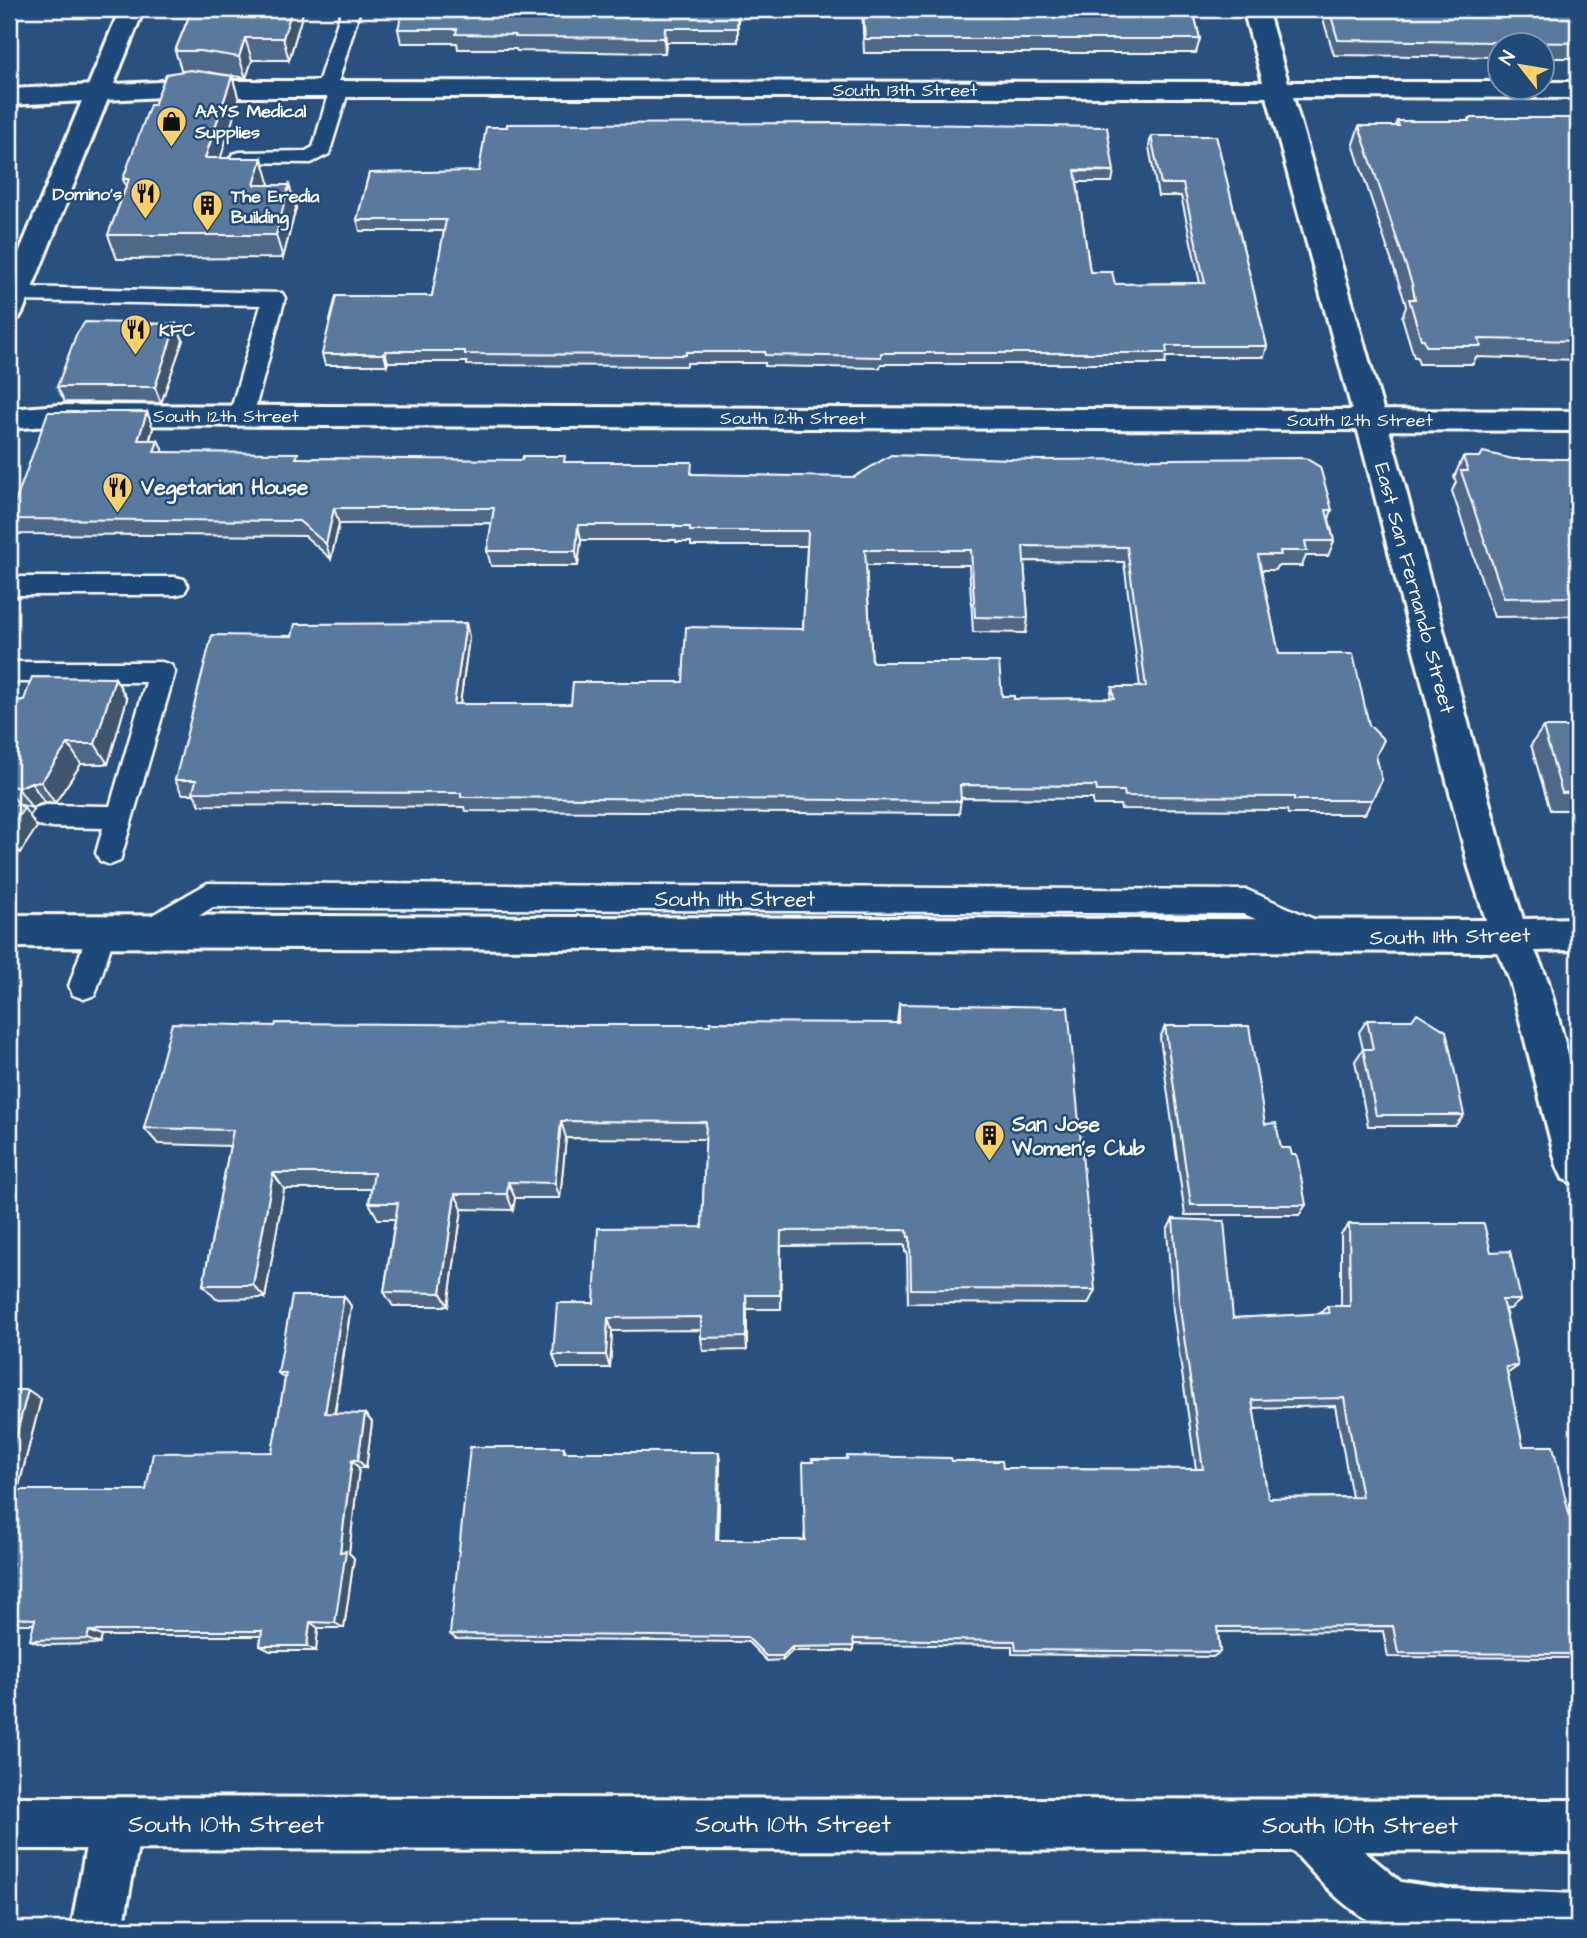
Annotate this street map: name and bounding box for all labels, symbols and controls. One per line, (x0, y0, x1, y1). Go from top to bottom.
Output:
north arrow (1486, 32, 1556, 102)
text: N (1493, 46, 1522, 70)
street label: South 13th Street (833, 78, 978, 103)
place label: AAYS Medical Supplies (194, 99, 307, 145)
shop icon: AAYS Medical Supplies (155, 104, 189, 148)
restaurant icon: Domino’s (128, 177, 162, 221)
place label: Domino’s (52, 182, 122, 207)
place label: The Eredia Building (230, 184, 320, 231)
building icon: The Eredia Building (191, 189, 225, 233)
restaurant icon: KFC (119, 313, 153, 357)
place label: KFC (159, 318, 195, 343)
street label: South 12th Street (153, 404, 300, 429)
street label: South 12th Street (720, 406, 867, 431)
street label: South 12th Street (1287, 408, 1434, 433)
street label: East San Fernando Street (1367, 459, 1462, 717)
restaurant icon: Vegetarian House (101, 470, 135, 514)
place label: Vegetarian House (140, 473, 309, 504)
street label: South 11th Street (655, 885, 816, 914)
street label: South 11th Street (1369, 921, 1531, 952)
place label: San Jose Women’s Club (1011, 1110, 1145, 1163)
building icon: San Jose Women’s Club (972, 1119, 1006, 1163)
street label: South 10th Street (128, 1808, 324, 1842)
street label: South 10th Street (695, 1808, 891, 1842)
street label: South 10th Street (1262, 1809, 1458, 1843)

